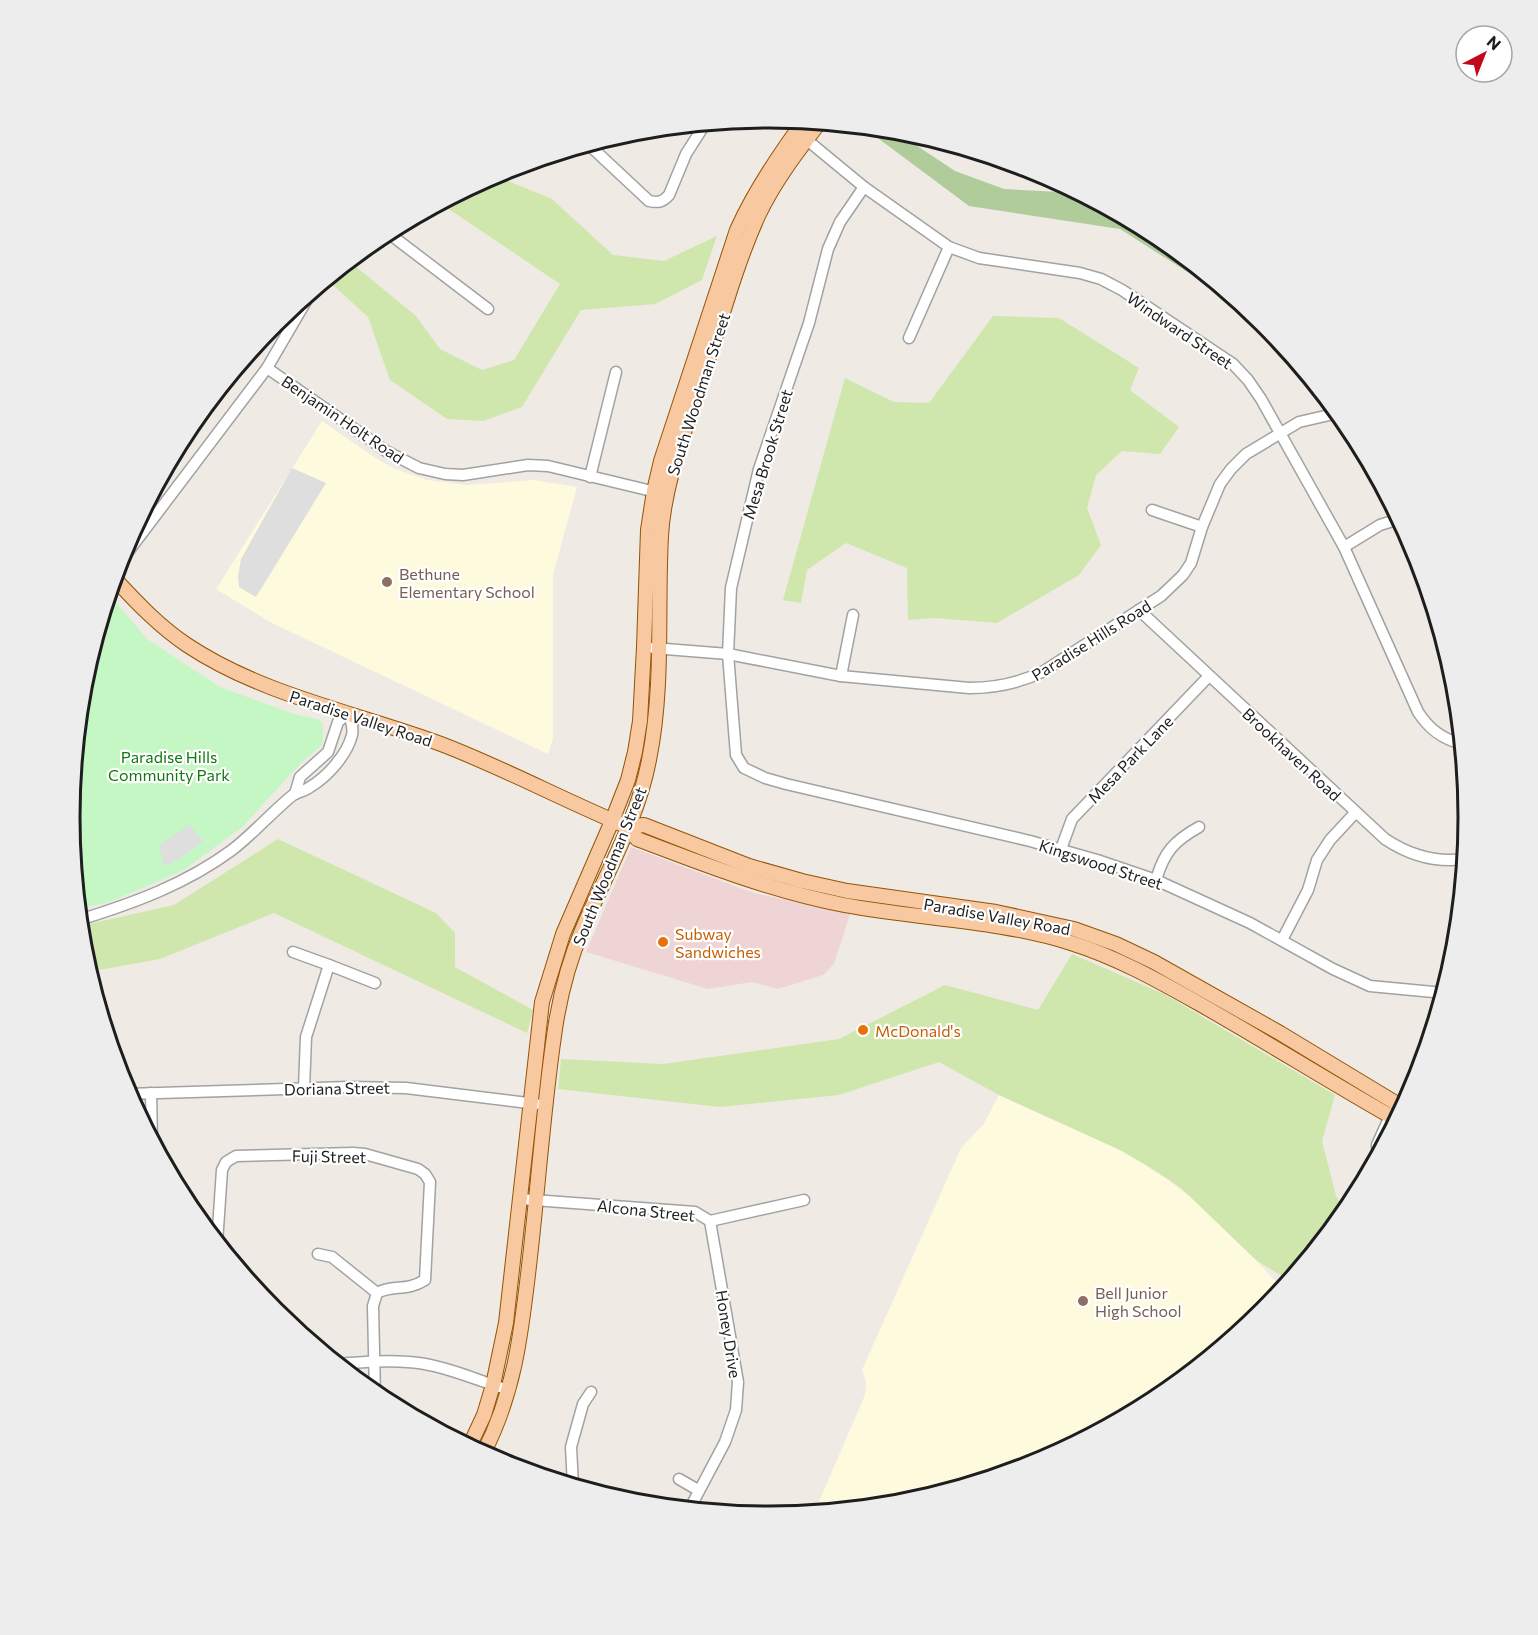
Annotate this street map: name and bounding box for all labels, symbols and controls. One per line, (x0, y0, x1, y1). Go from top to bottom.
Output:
north arrow (1454, 24, 1514, 84)
text: N (1484, 31, 1505, 54)
street label: Windward Street (1123, 288, 1237, 373)
street label: South Woodman Street (663, 310, 733, 478)
street label: Benjamin Holt Road (278, 371, 408, 467)
street label: Mesa Brook Street (738, 386, 796, 521)
place label: Bethune Elementary School (399, 564, 535, 601)
marker: Bethune Elementary School (380, 575, 394, 589)
street label: Paradise Hills Road (1028, 596, 1154, 684)
street label: Paradise Valley Road (287, 686, 435, 750)
street label: Brookhaven Road (1239, 704, 1345, 804)
street label: Mesa Park Lane (1084, 711, 1176, 807)
park label: Paradise Hills Community Park (108, 747, 230, 784)
street label: South Woodman Street (568, 783, 650, 948)
street label: Kingswood Street (1037, 835, 1166, 893)
street label: Paradise Valley Road (922, 894, 1072, 938)
place label: Subway Sandwiches (675, 924, 761, 961)
marker: Subway Sandwiches (656, 935, 670, 949)
place label: McDonald's (875, 1021, 961, 1040)
marker: McDonald's (856, 1023, 870, 1037)
street label: Doriana Street (284, 1078, 391, 1098)
street label: Fuji Street (292, 1146, 367, 1166)
street label: Alcona Street (596, 1195, 696, 1225)
place label: Bell Junior High School (1095, 1283, 1182, 1320)
street label: Honey Drive (713, 1289, 745, 1379)
marker: Bell Junior High School (1076, 1294, 1090, 1308)

